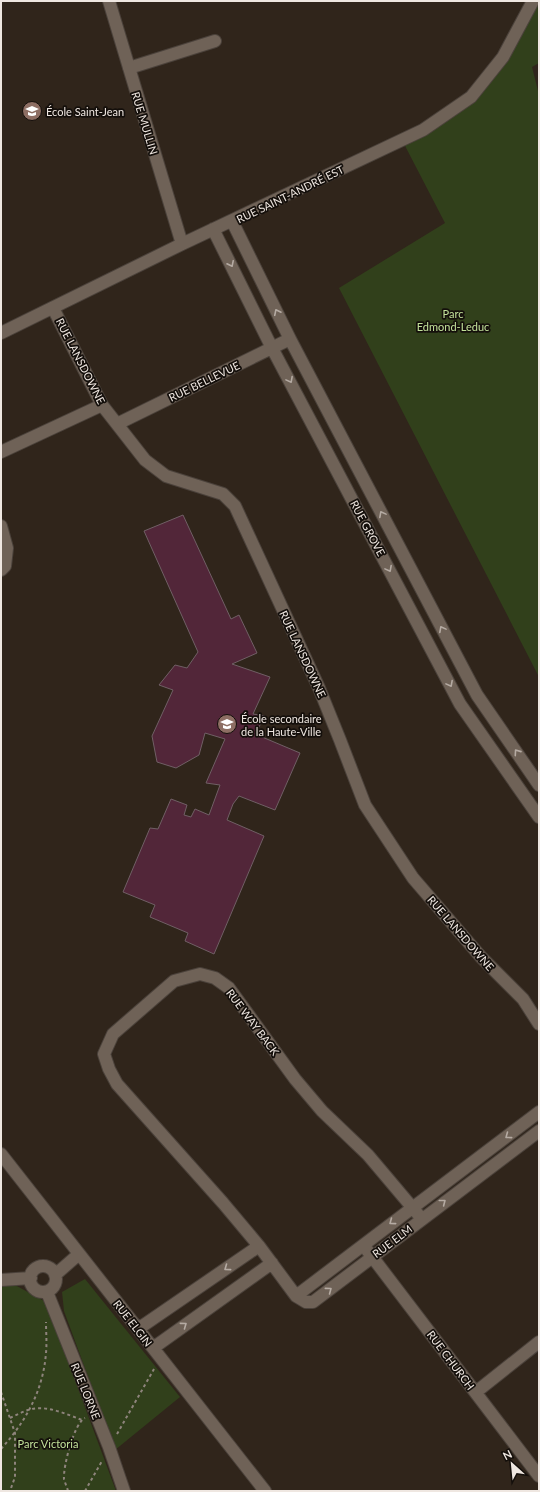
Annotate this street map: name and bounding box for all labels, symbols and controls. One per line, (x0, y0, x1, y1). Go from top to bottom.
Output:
street label: RUE MULLIN (129, 90, 161, 156)
school or university icon: École Saint-Jean (21, 100, 43, 122)
place label: École Saint-Jean (46, 105, 124, 118)
street label: RUE SAINT-ANDRÉ EST (234, 162, 346, 226)
one-way arrow (226, 260, 234, 267)
park label: Parc Edmond-Leduc (417, 307, 489, 333)
one-way arrow (274, 309, 282, 316)
street label: RUE LANSDOWNE (54, 316, 108, 406)
street label: RUE BELLEVUE (166, 358, 242, 404)
one-way arrow (285, 376, 292, 383)
street label: RUE GROVE (348, 498, 388, 558)
one-way arrow (379, 511, 387, 518)
one-way arrow (385, 565, 392, 573)
street label: RUE LANSDOWNE (277, 608, 329, 700)
one-way arrow (440, 626, 447, 634)
one-way arrow (445, 680, 453, 688)
place label: École secondaire de la Haute-Ville (241, 712, 322, 738)
school or university icon: École secondaire de la Haute-Ville (216, 713, 238, 735)
one-way arrow (515, 750, 522, 757)
street label: RUE LANSDOWNE (425, 893, 497, 973)
street label: RUE WAY BACK (224, 986, 283, 1058)
one-way arrow (505, 1131, 512, 1138)
one-way arrow (439, 1200, 446, 1207)
one-way arrow (390, 1217, 397, 1224)
street label: RUE ELM (370, 1222, 414, 1260)
one-way arrow (224, 1263, 231, 1271)
one-way arrow (324, 1287, 331, 1294)
street label: RUE ELGIN (111, 1297, 155, 1349)
one-way arrow (180, 1323, 187, 1330)
street label: RUE CHURCH (425, 1328, 477, 1392)
street label: RUE LORNE (69, 1361, 103, 1421)
park label: Parc Victoria (18, 1437, 78, 1450)
north arrow (492, 1444, 532, 1484)
text: N (501, 1447, 514, 1462)

